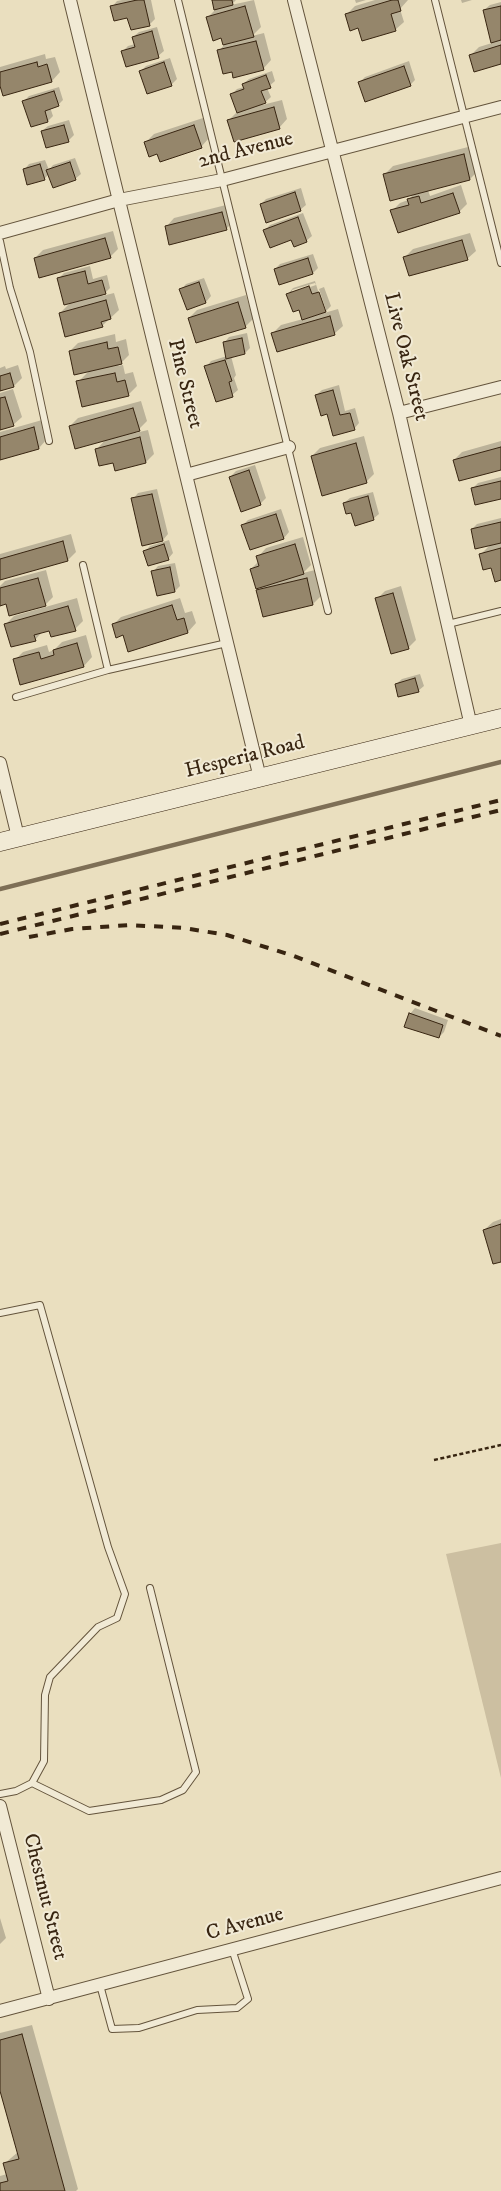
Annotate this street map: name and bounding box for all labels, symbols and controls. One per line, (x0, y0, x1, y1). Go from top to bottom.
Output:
street label: 2nd Avenue (196, 127, 296, 175)
street label: Live Oak Street (377, 290, 433, 424)
street label: Pine Street (161, 337, 207, 431)
street label: Hesperia Road (183, 731, 307, 785)
street label: Chestnut Street (16, 1831, 72, 1963)
street label: C Avenue (204, 1903, 286, 1947)

